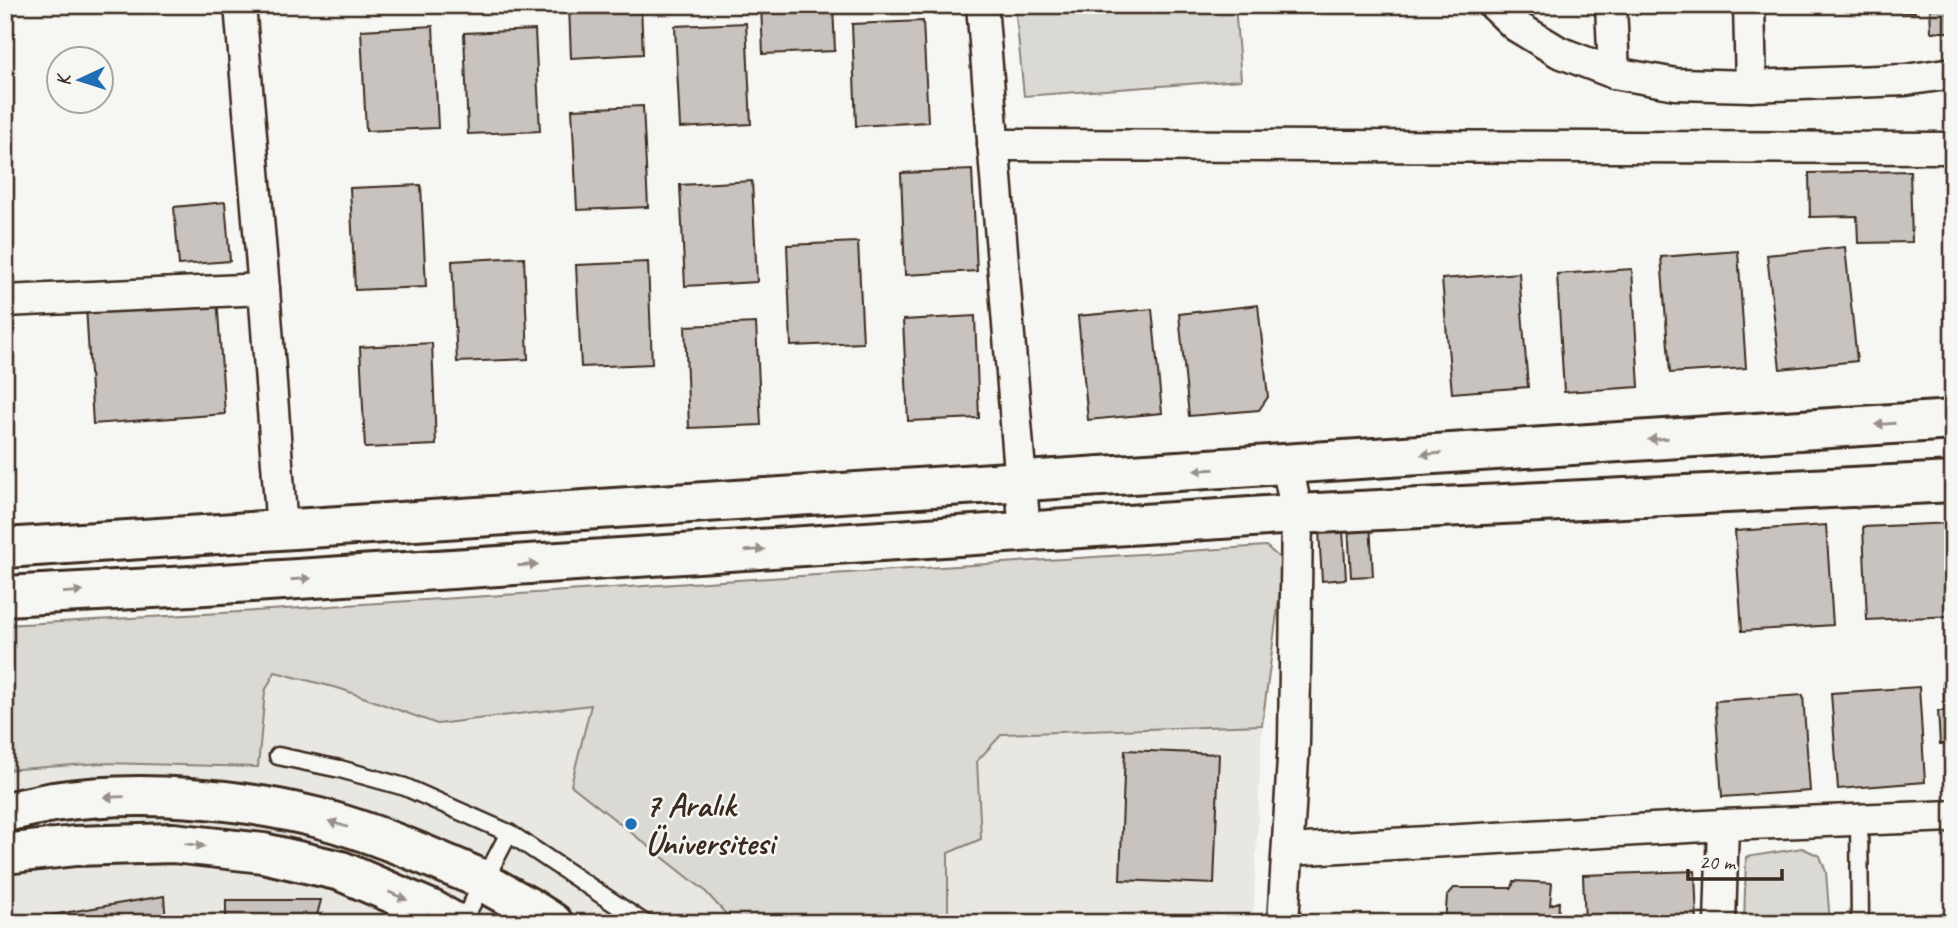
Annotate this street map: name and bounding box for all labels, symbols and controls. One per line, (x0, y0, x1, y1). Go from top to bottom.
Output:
north arrow (46, 46, 116, 116)
text: K (51, 71, 76, 87)
one-way arrow (1873, 419, 1895, 430)
one-way arrow (1646, 434, 1668, 445)
one-way arrow (1419, 449, 1441, 460)
one-way arrow (1192, 464, 1214, 475)
one-way arrow (744, 545, 766, 556)
one-way arrow (517, 559, 539, 570)
one-way arrow (290, 574, 312, 585)
one-way arrow (63, 587, 85, 598)
place label: 7 Aralık Üniversitesi (645, 784, 779, 864)
one-way arrow (102, 791, 124, 803)
marker: 7 Aralık Üniversitesi (623, 816, 639, 832)
one-way arrow (328, 819, 349, 829)
scale bar (1688, 837, 1783, 881)
one-way arrow (184, 840, 206, 851)
text: 20 m (1699, 849, 1737, 875)
one-way arrow (388, 890, 408, 902)

